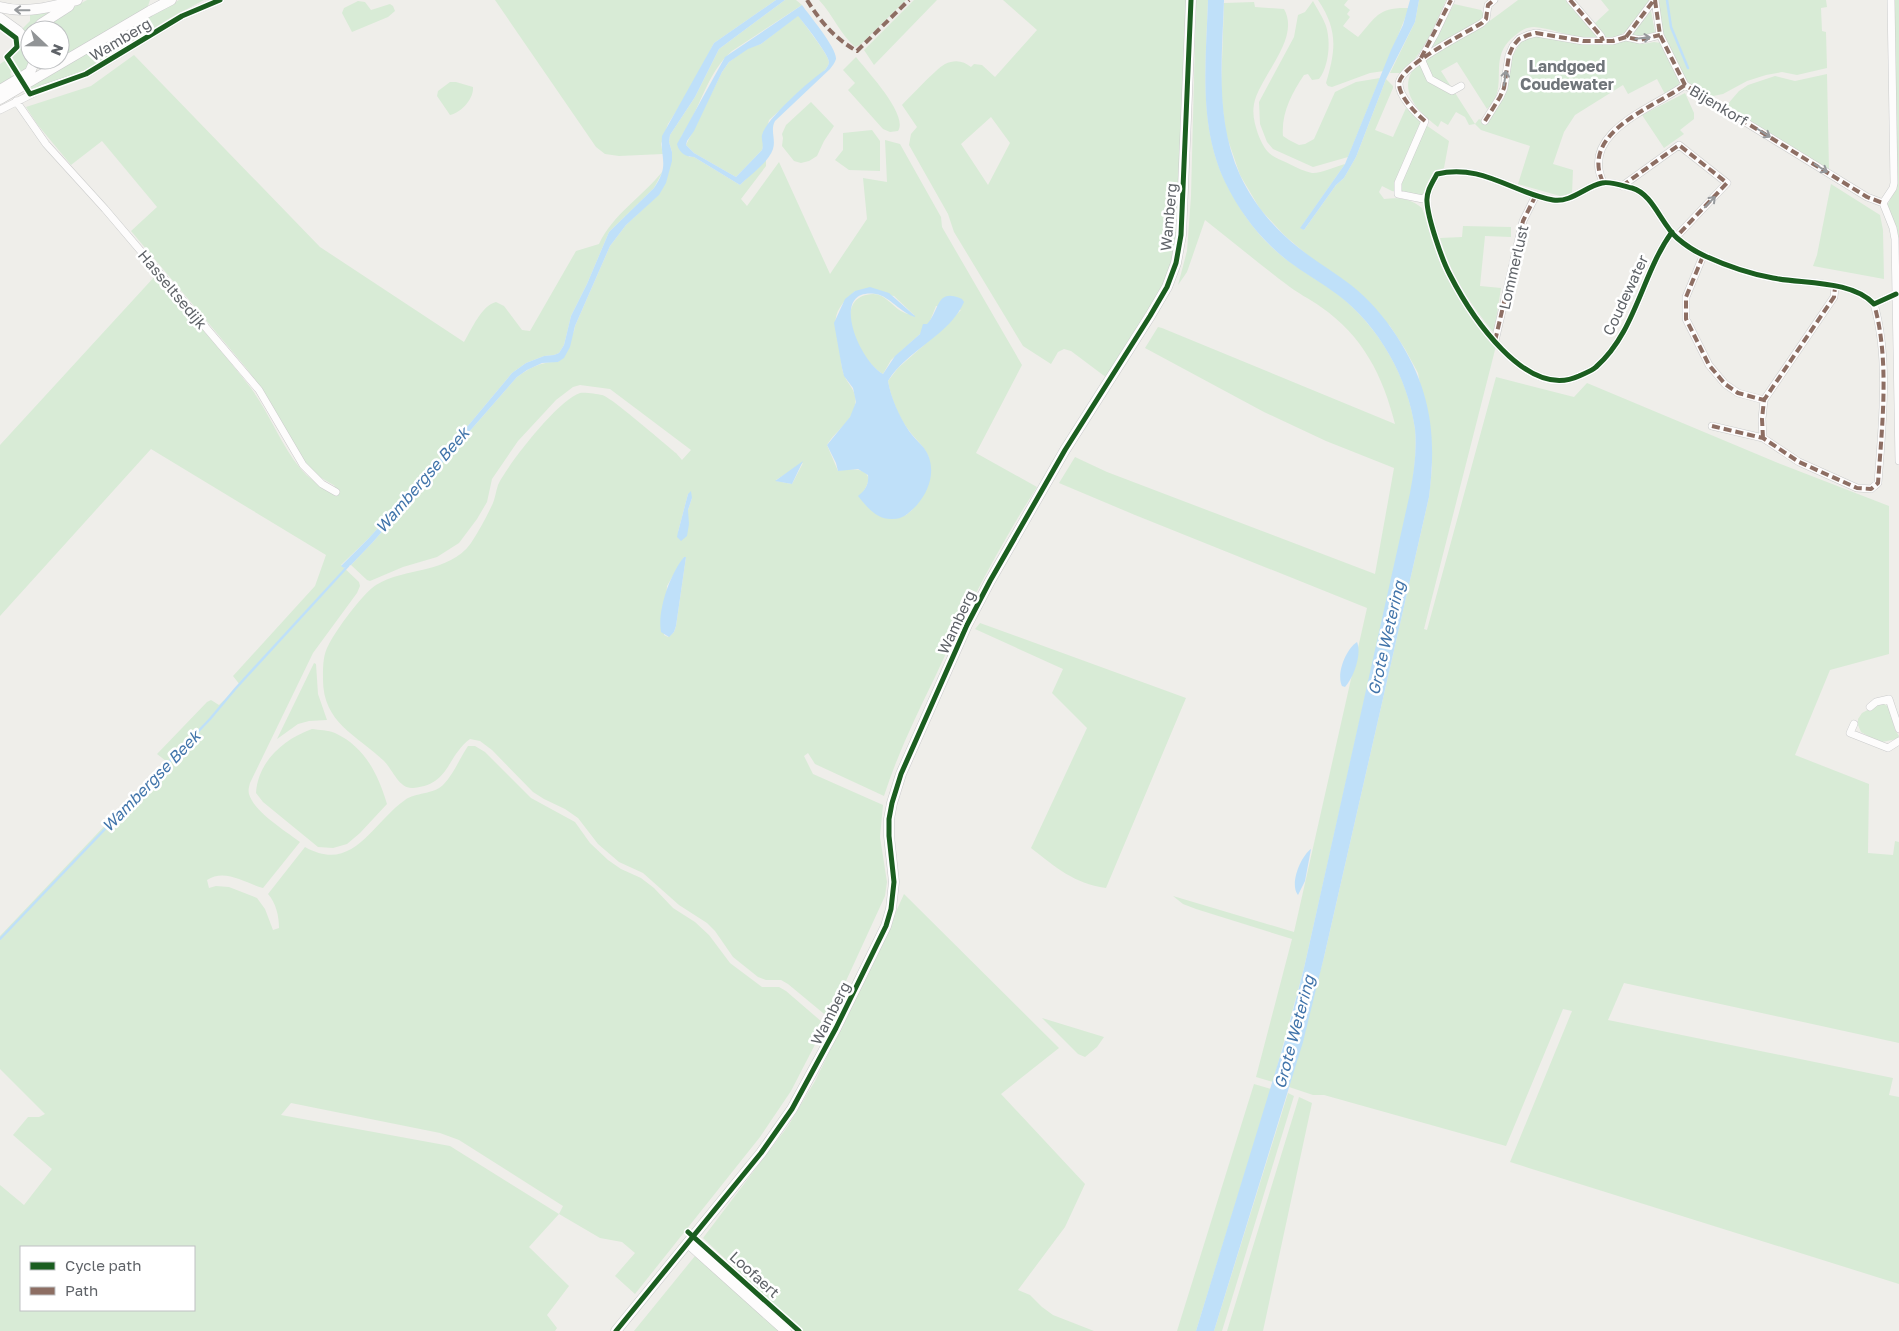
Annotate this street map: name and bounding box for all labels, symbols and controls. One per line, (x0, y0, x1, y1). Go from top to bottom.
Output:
one-way arrow (14, 5, 30, 15)
street label: Wamberg (86, 14, 154, 64)
north arrow (20, 20, 70, 70)
one-way arrow (1635, 33, 1651, 43)
text: N (48, 42, 67, 58)
district label: Landgoed Coudewater (1520, 56, 1614, 94)
one-way arrow (1501, 70, 1511, 86)
street label: Bijenkorf (1687, 81, 1752, 130)
one-way arrow (1757, 128, 1771, 138)
one-way arrow (1813, 163, 1827, 173)
street label: Wamberg (1156, 182, 1180, 252)
one-way arrow (1704, 196, 1716, 208)
street label: Lommerlust (1495, 223, 1531, 311)
street label: Hasseltsedijk (135, 246, 212, 332)
street label: Coudewater (1599, 252, 1652, 338)
water label: Wambergse Beek (371, 422, 474, 537)
water label: Grote Wetering (1363, 578, 1409, 697)
street label: Wamberg (933, 587, 979, 657)
water label: Wambergse Beek (98, 725, 206, 836)
water label: Grote Wetering (1269, 972, 1319, 1091)
street label: Wamberg (806, 978, 854, 1048)
legend (20, 1246, 195, 1311)
street label: Loofaert (726, 1247, 784, 1301)
text: Cycle path (65, 1256, 141, 1274)
text: Path (65, 1281, 98, 1299)

